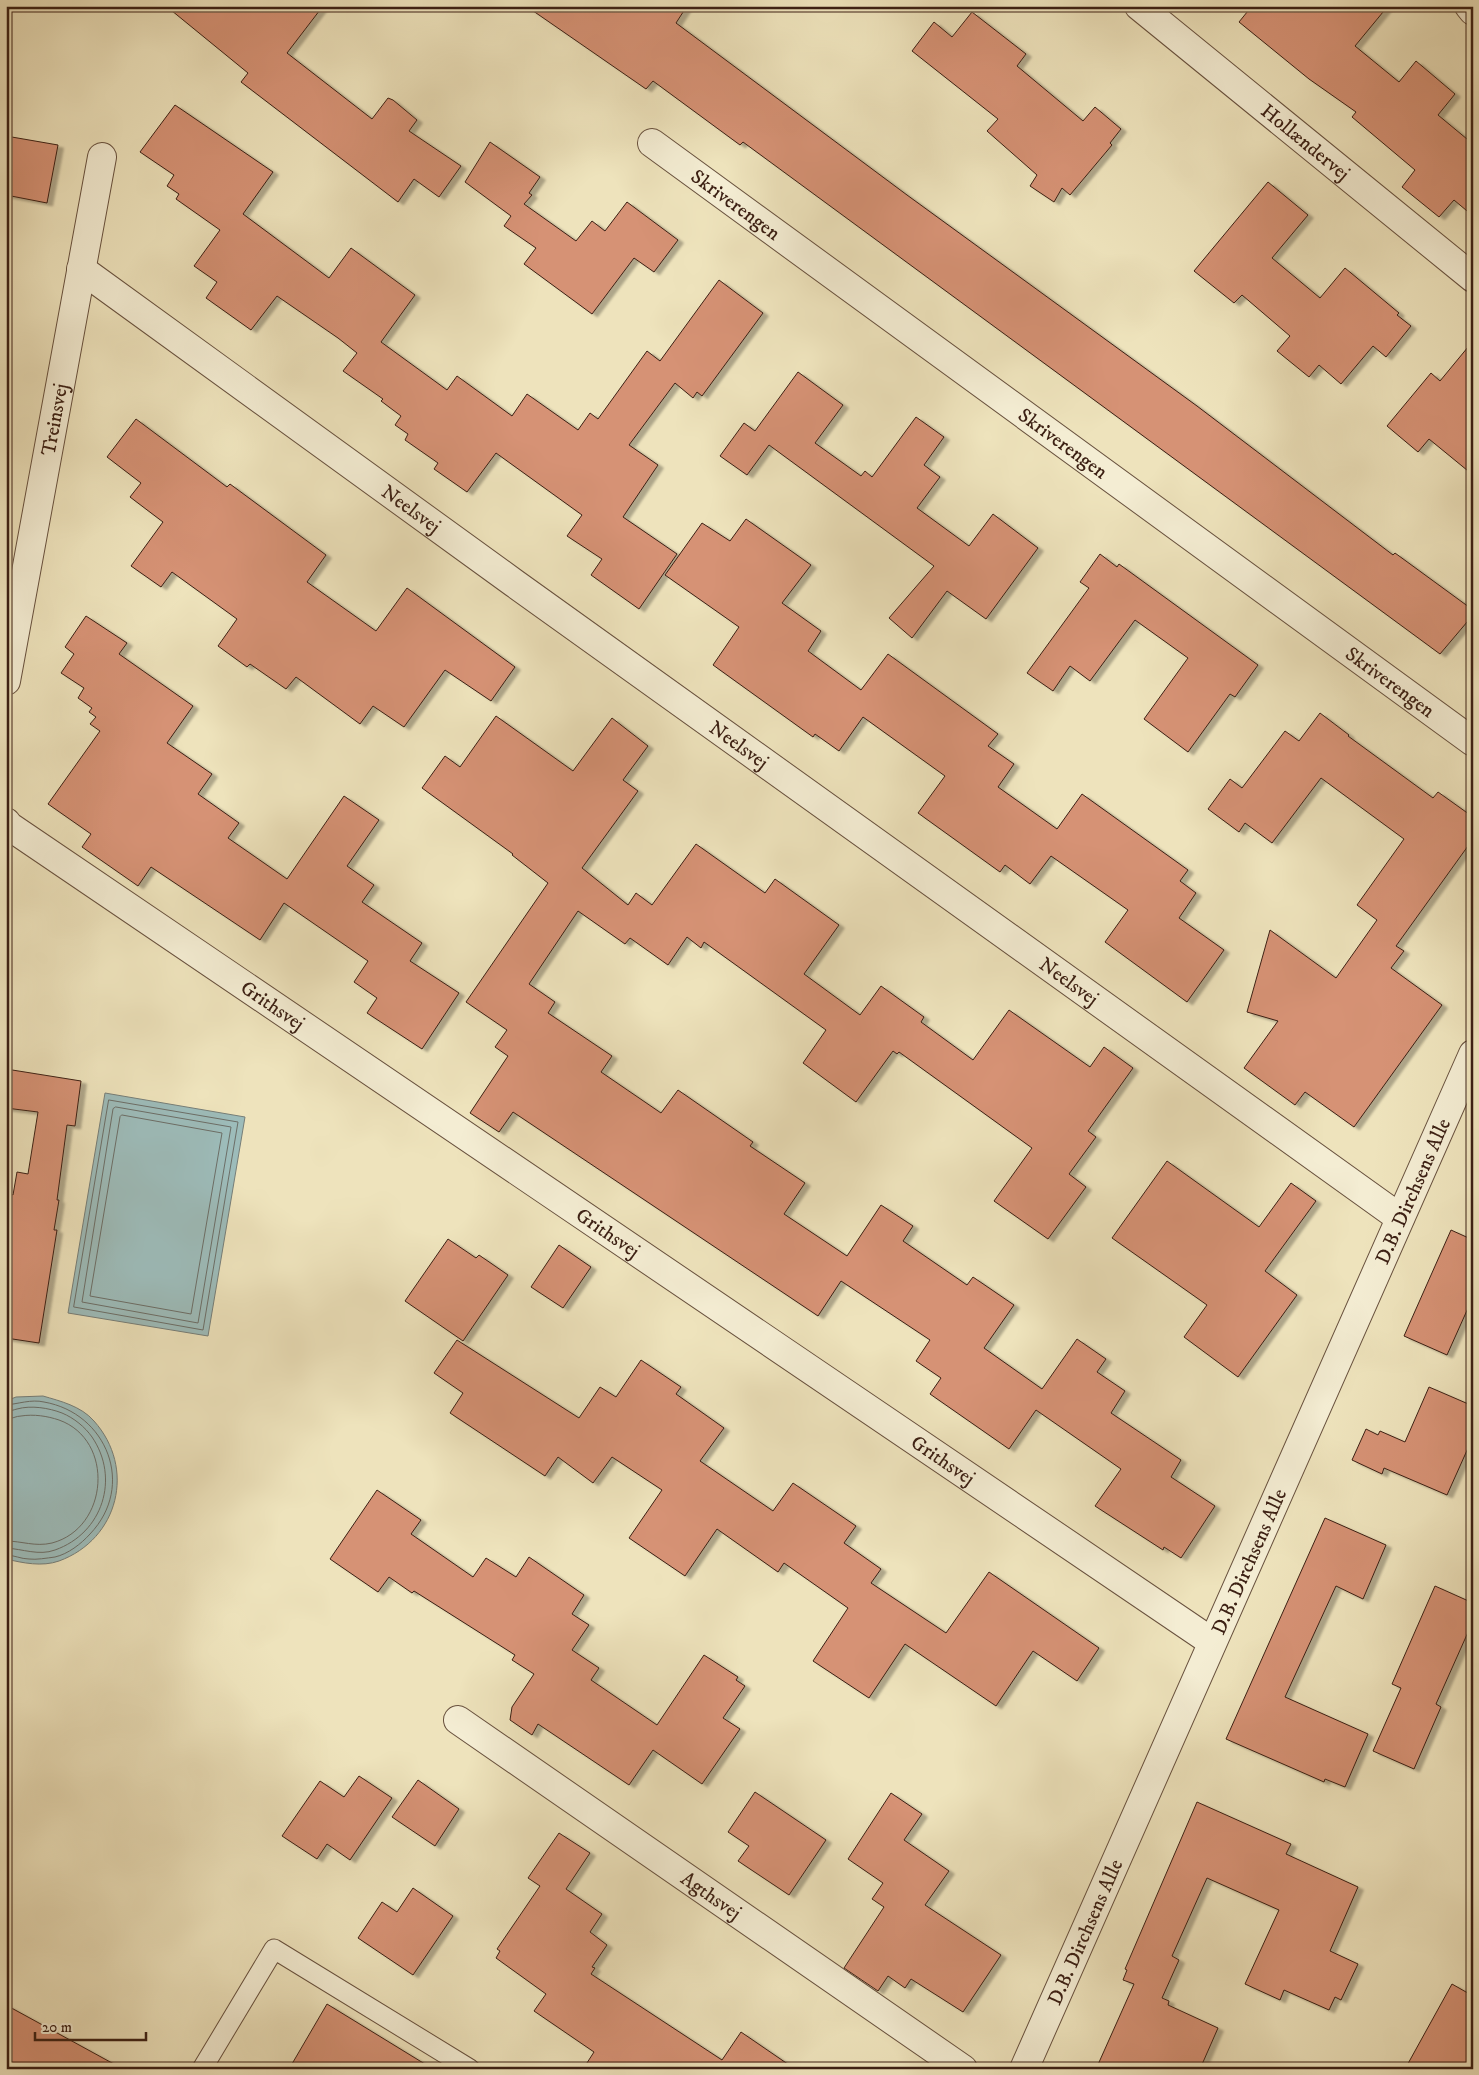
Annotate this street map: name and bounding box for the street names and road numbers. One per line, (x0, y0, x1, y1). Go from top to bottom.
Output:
street label: Hollændervej (1255, 99, 1354, 187)
street label: Skriverengen (685, 165, 785, 247)
street label: Treinsvej (37, 381, 74, 458)
street label: Skriverengen (1013, 403, 1112, 486)
street label: Neelsvej (376, 480, 445, 540)
street label: Skriverengen (1340, 642, 1440, 724)
street label: Neelsvej (704, 716, 773, 775)
street label: Neelsvej (1034, 952, 1103, 1012)
street label: Grithsvej (235, 976, 309, 1037)
street label: D.B. Dirchsens Alle (1371, 1115, 1457, 1269)
street label: Grithsvej (571, 1203, 644, 1264)
street label: Grithsvej (906, 1430, 979, 1492)
street label: D.B. Dirchsens Alle (1207, 1485, 1293, 1639)
street label: D.B. Dirchsens Alle (1043, 1856, 1129, 2009)
street label: Agthsvej (675, 1867, 746, 1926)

